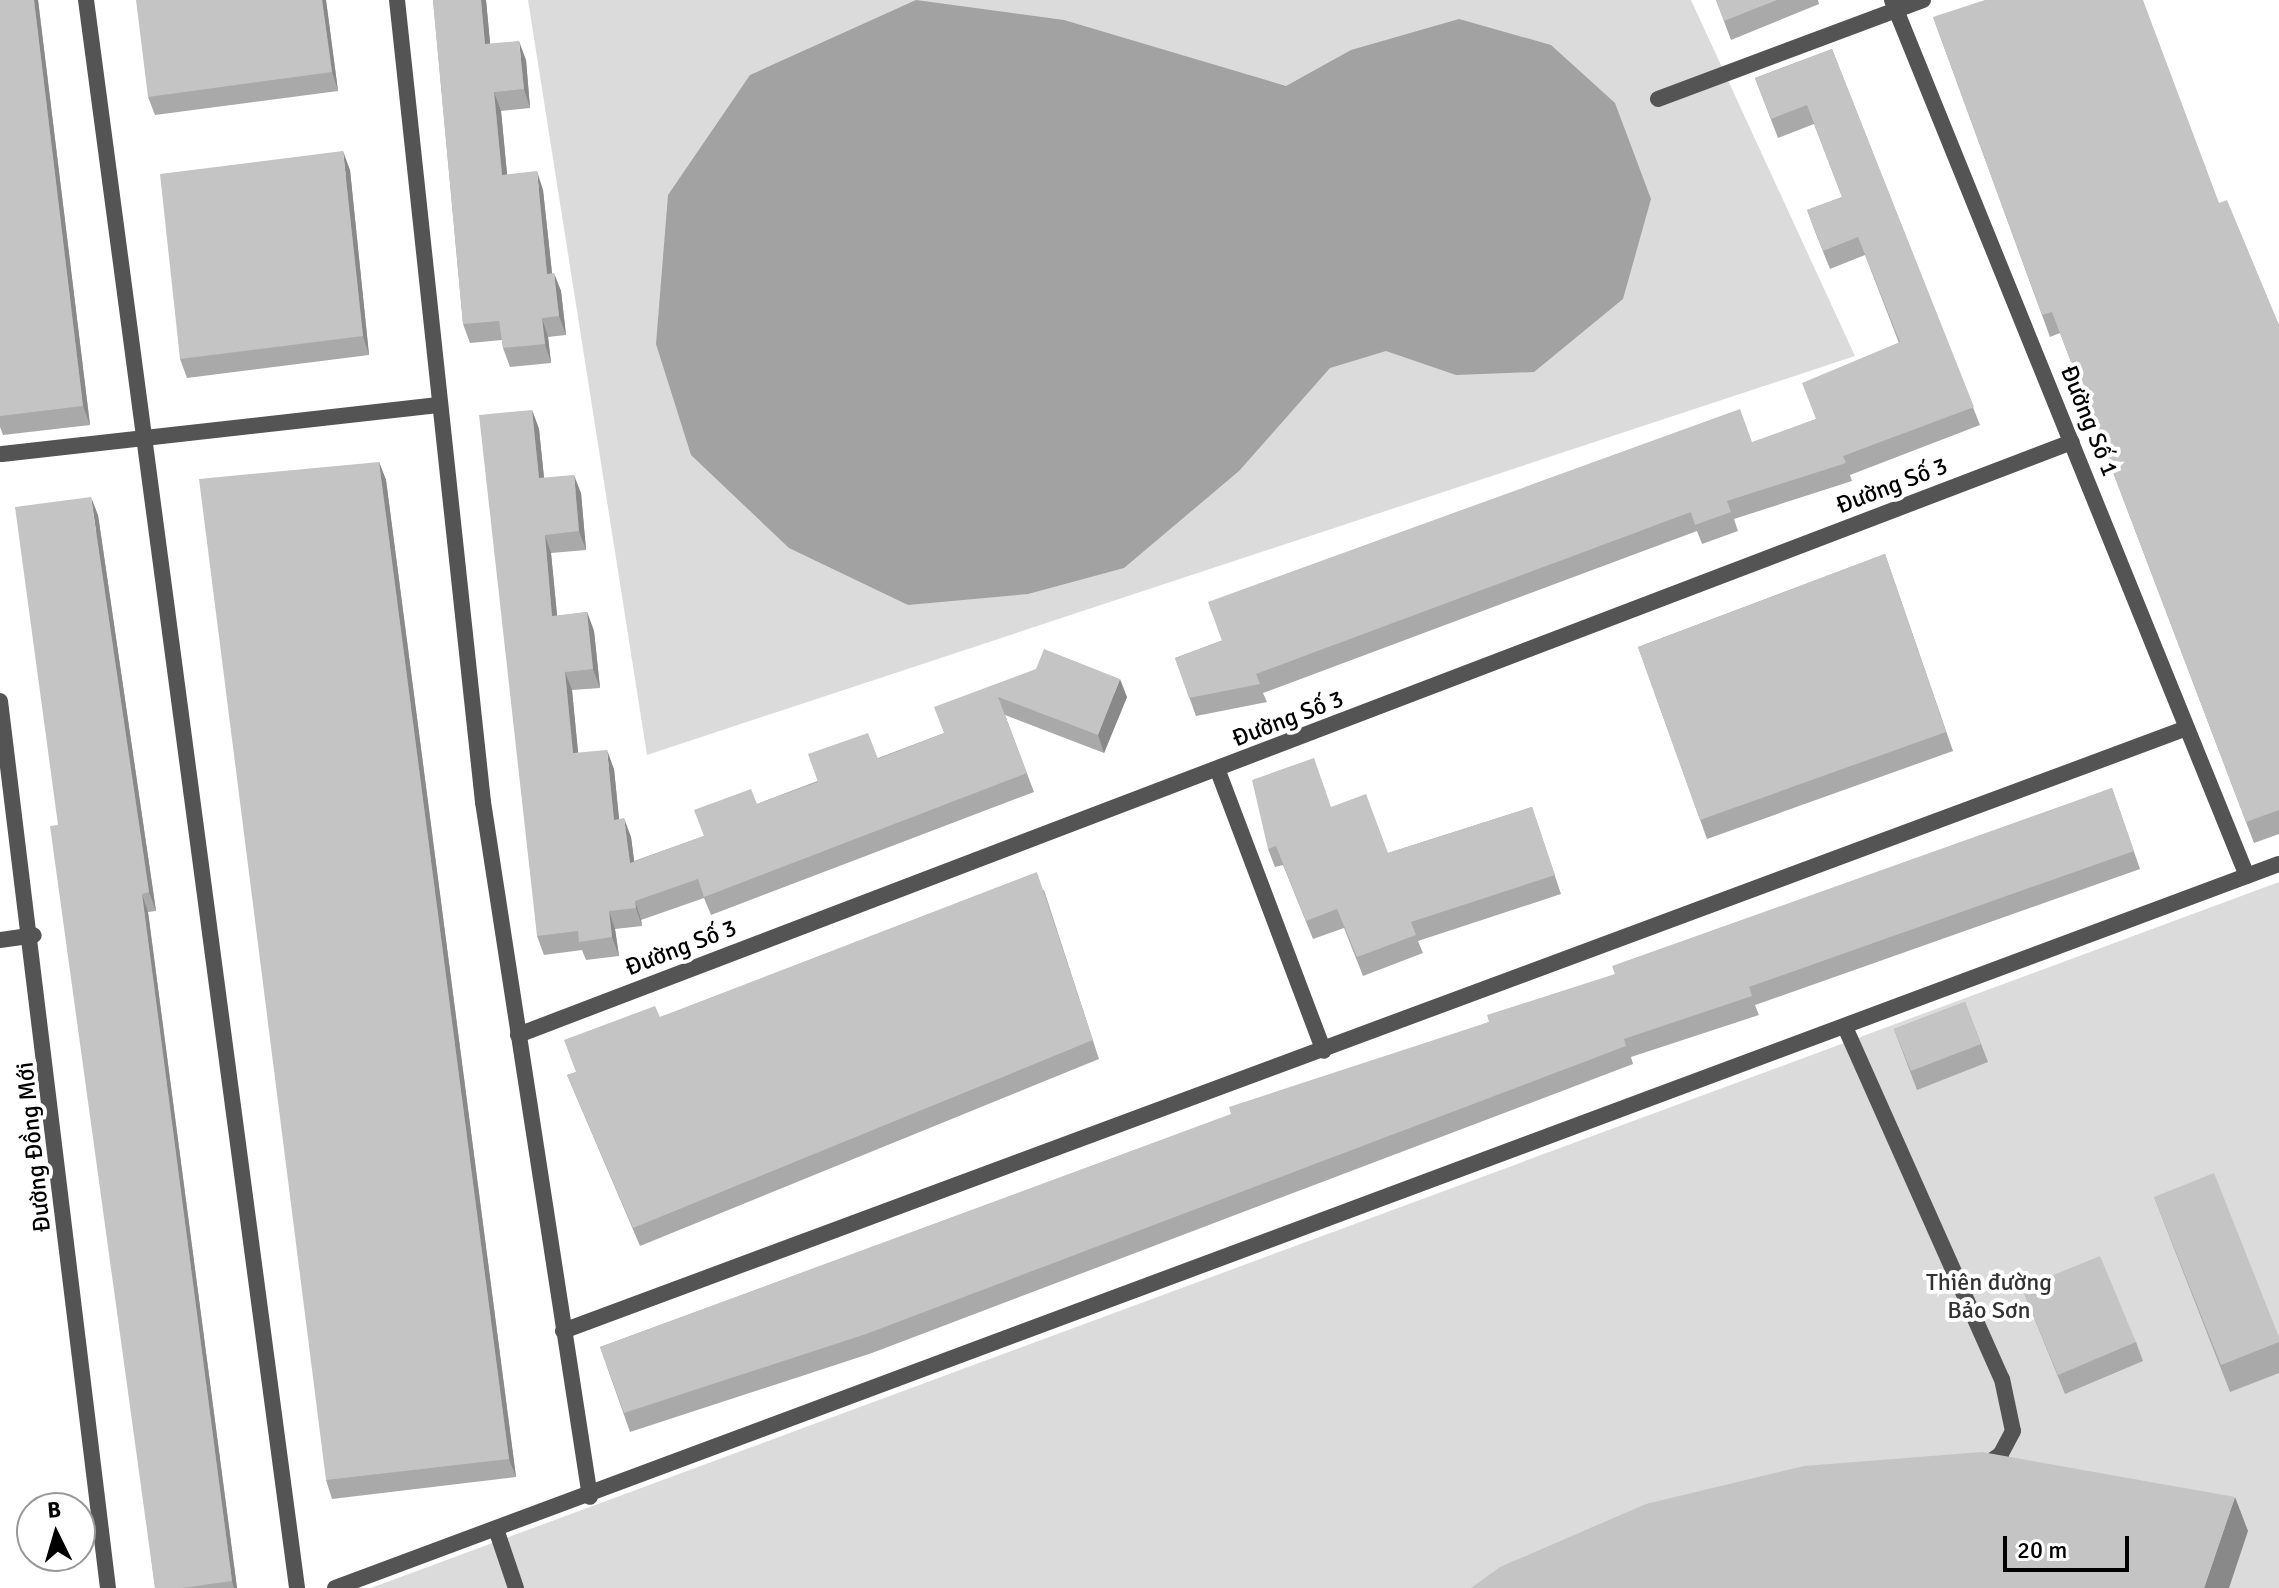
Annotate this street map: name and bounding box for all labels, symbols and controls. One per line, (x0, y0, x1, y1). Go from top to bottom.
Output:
street label: Đường Số 1 (2054, 361, 2124, 481)
street label: Đường Số 3 (1832, 452, 1952, 520)
street label: Đường Số 3 (1228, 685, 1348, 753)
street label: Đường Số 3 (621, 914, 741, 982)
street label: Đường Đồng Mới (11, 1061, 57, 1233)
park label: Thiên đường Bảo Sơn (1926, 1269, 2052, 1325)
north arrow (16, 1492, 96, 1572)
text: B (46, 1496, 62, 1524)
scale bar (2007, 1520, 2133, 1570)
text: 20 m (2017, 1535, 2067, 1565)

